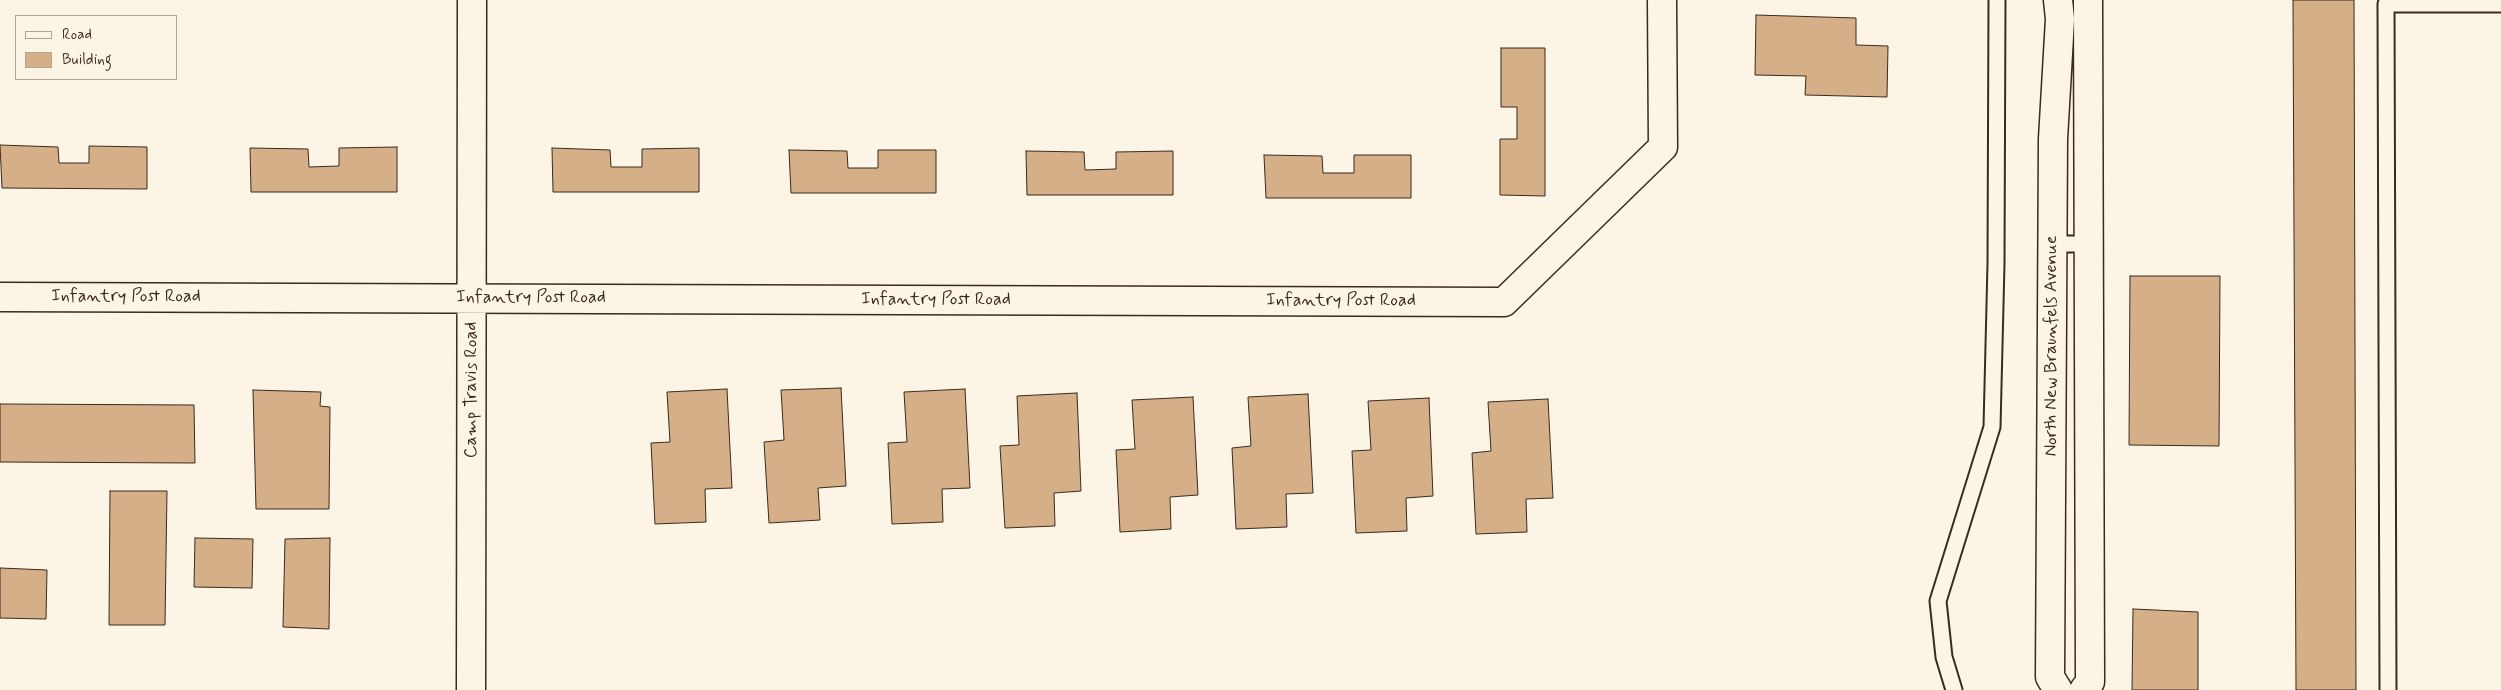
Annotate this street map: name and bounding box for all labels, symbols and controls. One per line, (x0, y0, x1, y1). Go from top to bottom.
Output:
legend (15, 15, 178, 80)
text: Road (62, 25, 92, 45)
text: Building (62, 50, 112, 70)
street label: North New Braunfels Avenue (2041, 235, 2063, 457)
street label: Infantry Post Road (51, 286, 201, 308)
street label: Infantry Post Road (456, 287, 606, 309)
street label: Infantry Post Road (861, 289, 1011, 311)
street label: Infantry Post Road (1266, 290, 1416, 312)
street label: Camp Travis Road (461, 322, 483, 458)

